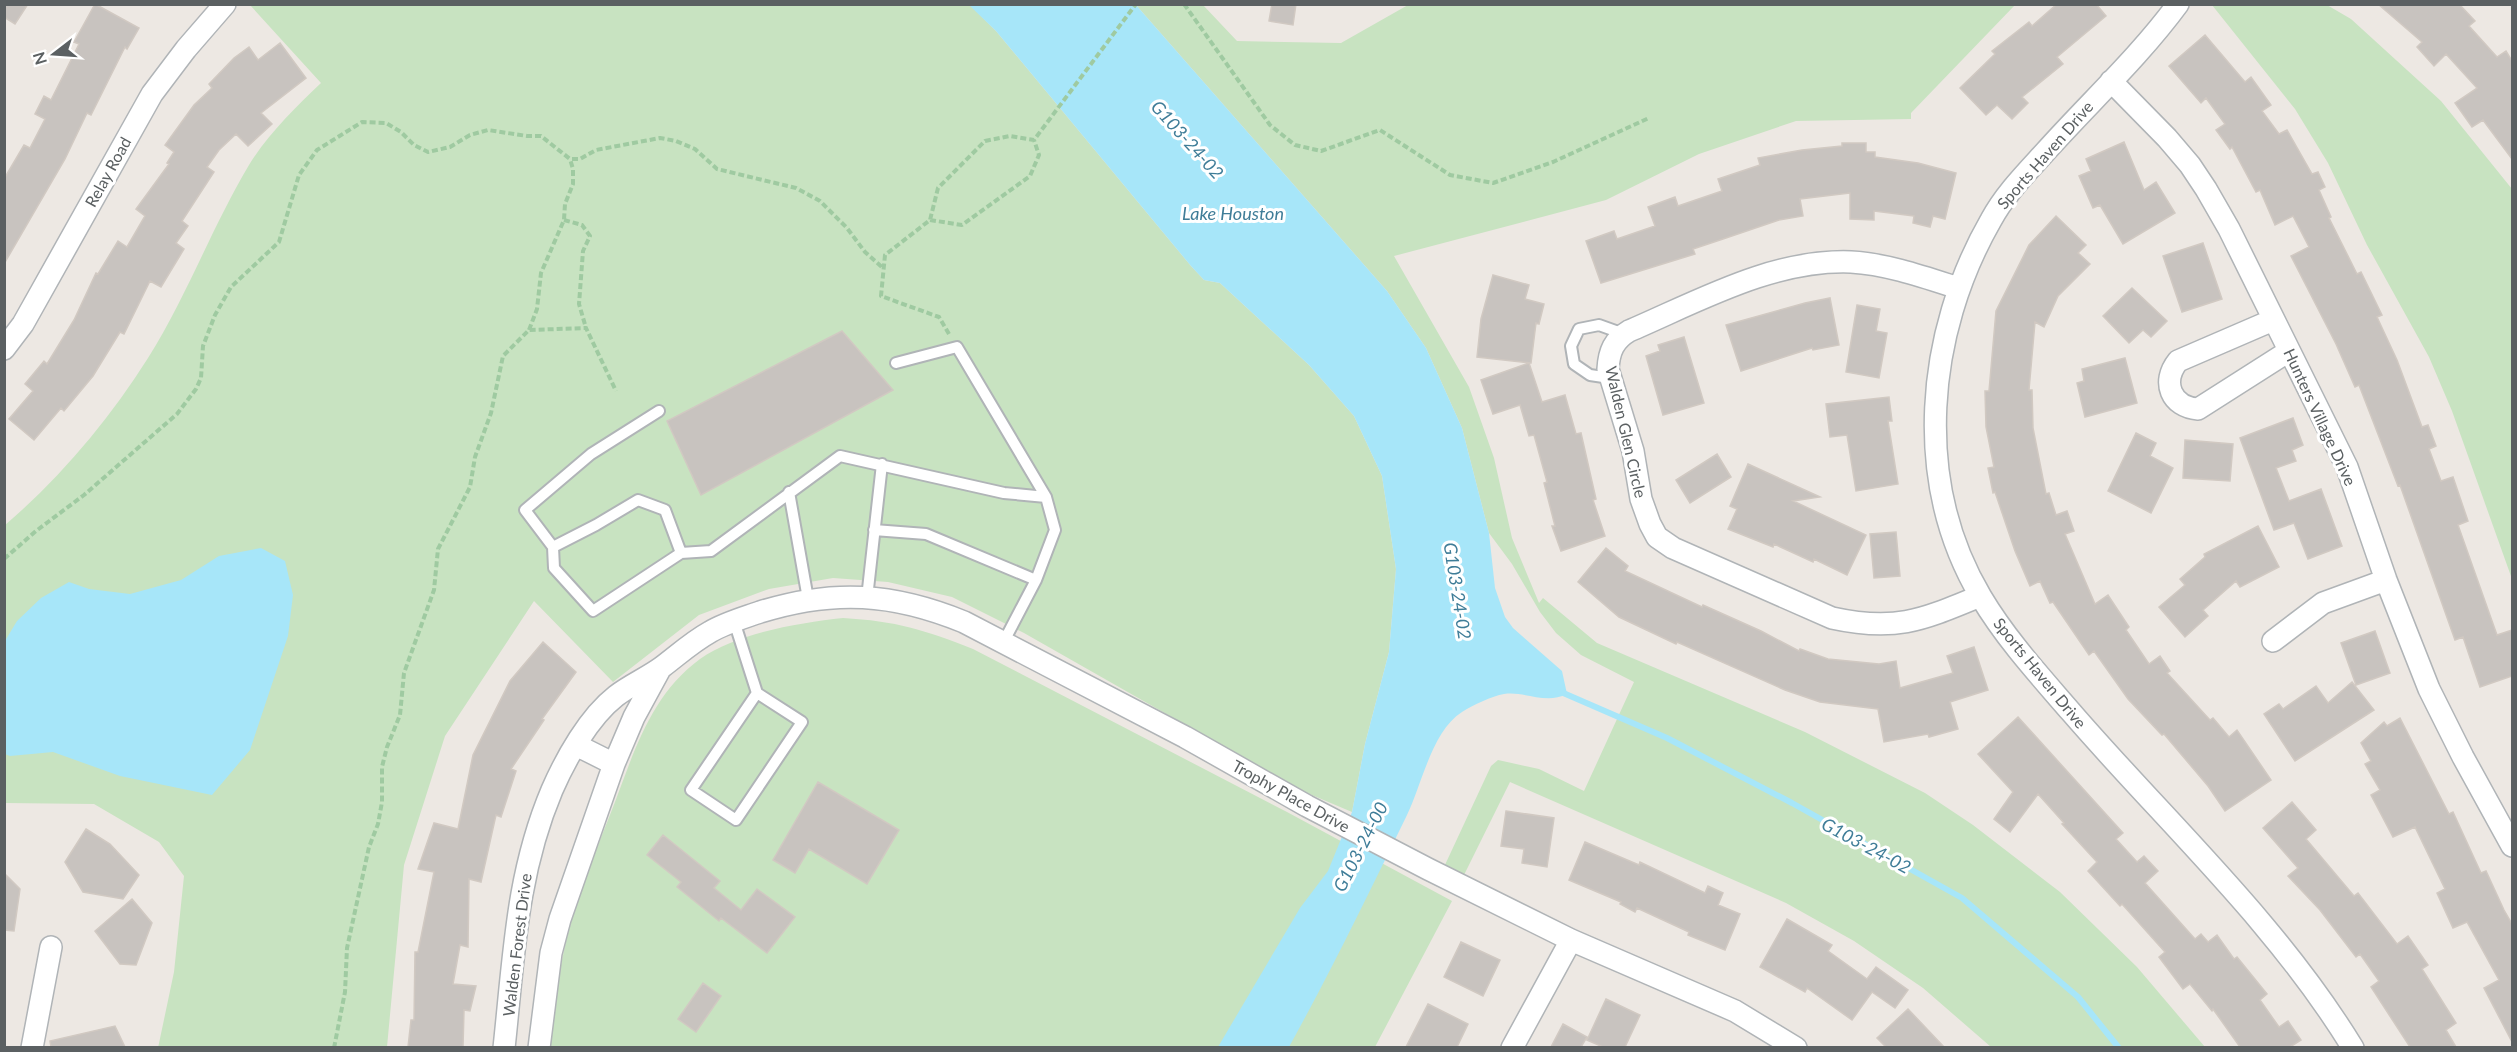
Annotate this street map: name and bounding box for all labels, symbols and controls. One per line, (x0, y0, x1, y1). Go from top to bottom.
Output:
north arrow (24, 24, 84, 84)
text: N (28, 50, 50, 67)
water label: G103-24-02 (1147, 96, 1229, 183)
street label: Sports Haven Drive (1993, 97, 2097, 212)
street label: Relay Road (81, 134, 135, 210)
water label: Lake Houston (1182, 202, 1284, 224)
street label: Hunters Village Drive (2280, 345, 2361, 488)
street label: Walden Glen Circle (1602, 364, 1651, 500)
water label: G103-24-02 (1439, 541, 1477, 641)
street label: Sports Haven Drive (1990, 614, 2091, 732)
street label: Trophy Place Drive (1229, 755, 1353, 836)
water label: G103-24-00 (1328, 798, 1392, 895)
water label: G103-24-02 (1818, 812, 1915, 878)
street label: Walden Forest Drive (498, 872, 535, 1018)

